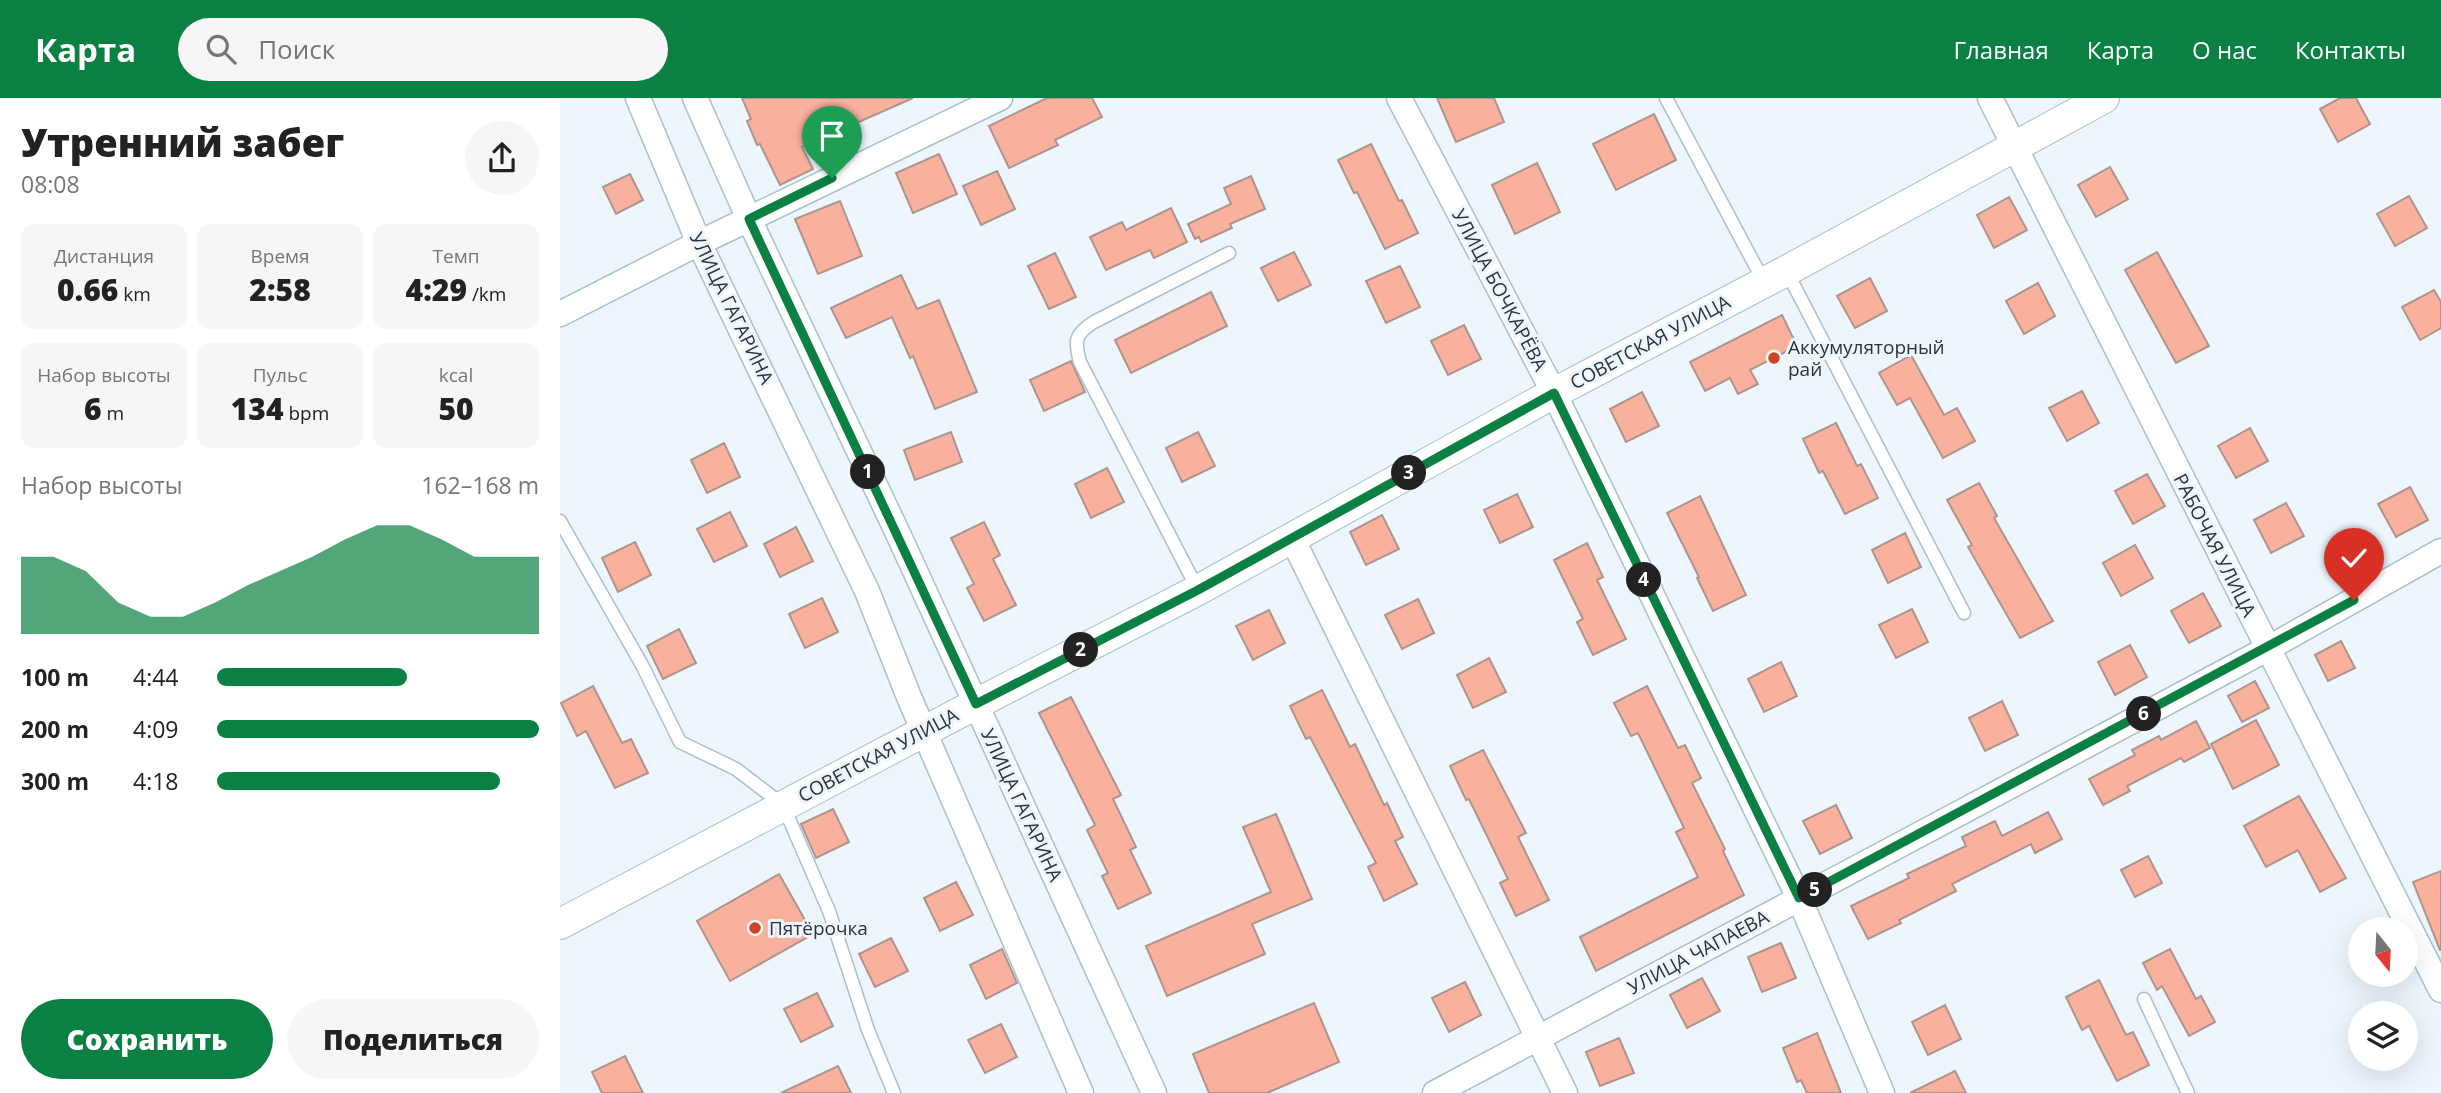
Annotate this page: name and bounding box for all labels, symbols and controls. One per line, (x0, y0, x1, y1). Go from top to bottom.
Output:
search box (178, 18, 668, 81)
text: Карта (35, 27, 136, 72)
icon: search (202, 30, 240, 68)
text: Поиск (258, 31, 335, 67)
text: Главная (1954, 33, 2049, 66)
text: Карта (2087, 33, 2154, 66)
text: О нас (2192, 33, 2257, 66)
text: Контакты (2295, 33, 2406, 66)
pin (802, 106, 862, 178)
text: Утренний забег (21, 116, 344, 168)
icon: arrive (813, 117, 851, 155)
button: share (465, 121, 539, 195)
text: 08:08 (21, 168, 80, 200)
street label: УЛИЦА БОЧКАРЁВА (1446, 204, 1554, 376)
street label: УЛИЦА ГАГАРИНА (684, 228, 780, 388)
text: Дистанция (54, 243, 154, 269)
text: Время (250, 243, 310, 269)
text: Темп (433, 243, 479, 269)
text: 0.66 (57, 269, 118, 310)
text: 2:58 (249, 269, 311, 310)
text: 4:29 (406, 269, 467, 310)
text: km (118, 281, 151, 307)
text: /km (467, 281, 506, 307)
street label: СОВЕТСКАЯ УЛИЦА (1565, 289, 1735, 395)
place label: Аккумуляторный рай (1788, 334, 1945, 382)
marker: Аккумуляторный рай (1766, 350, 1782, 366)
text: Набор высоты (37, 362, 171, 388)
text: Пульс (253, 362, 307, 388)
text: kcal (439, 362, 473, 388)
text: 6 (84, 388, 102, 429)
text: 134 (231, 388, 283, 429)
text: 50 (438, 388, 474, 429)
text: m (102, 400, 124, 426)
text: bpm (283, 400, 329, 426)
pin: 1 (850, 454, 886, 490)
pin: 3 (1392, 456, 1426, 490)
text: 1 (862, 458, 873, 484)
text: 3 (1403, 459, 1414, 485)
text: Набор высоты (21, 469, 183, 501)
text: 162–168 m (421, 469, 539, 501)
street label: РАБОЧАЯ УЛИЦА (2168, 469, 2262, 621)
pin (2324, 528, 2384, 600)
icon: check (2335, 539, 2373, 577)
pin: 4 (1626, 562, 1662, 598)
text: 4 (1638, 566, 1649, 592)
pin: 2 (1064, 632, 1098, 668)
text: 2 (1075, 636, 1086, 662)
text: 100 m (21, 661, 89, 693)
text: 4:44 (133, 661, 179, 693)
pin: 6 (2126, 696, 2162, 732)
text: 6 (2138, 700, 2149, 726)
street label: СОВЕТСКАЯ УЛИЦА (793, 702, 963, 808)
text: 200 m (21, 713, 89, 745)
text: 4:09 (133, 713, 179, 745)
street label: УЛИЦА ГАГАРИНА (975, 724, 1069, 886)
text: 300 m (21, 765, 89, 797)
text: 4:18 (133, 765, 179, 797)
pin: 5 (1798, 872, 1832, 908)
text: 5 (1809, 876, 1820, 902)
street label: УЛИЦА ЧАПАЕВА (1623, 904, 1773, 1000)
place label: Пятёрочка (769, 915, 868, 941)
north arrow (2348, 917, 2418, 987)
map controls (2348, 917, 2418, 1071)
marker: Пятёрочка (747, 920, 763, 936)
button: Сохранить (21, 999, 273, 1079)
button: Поделиться (287, 999, 539, 1079)
button: layers (2348, 1001, 2418, 1071)

